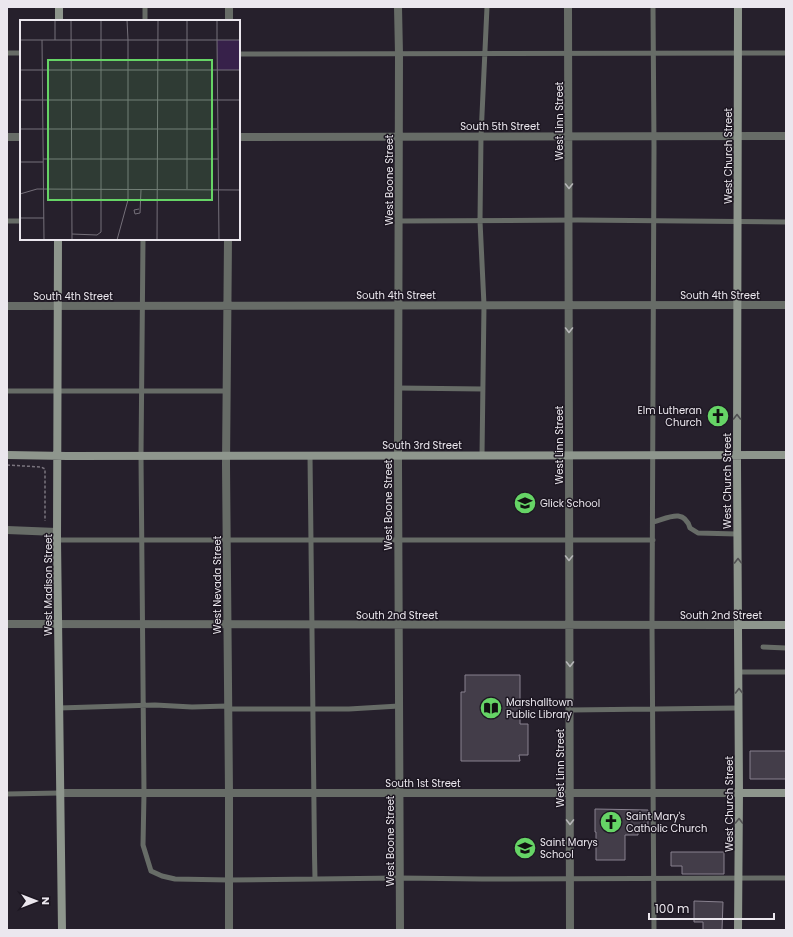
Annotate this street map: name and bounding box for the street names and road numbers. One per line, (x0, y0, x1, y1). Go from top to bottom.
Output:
street label: West Linn Street (552, 81, 567, 161)
street label: West Church Street (721, 108, 736, 204)
street label: South 5th Street (460, 119, 540, 134)
street label: West Boone Street (382, 134, 397, 225)
street label: South 4th Street (356, 288, 436, 303)
street label: South 4th Street (680, 288, 760, 303)
street label: South 4th Street (33, 289, 113, 304)
street label: West Linn Street (552, 405, 567, 485)
street label: West Church Street (720, 433, 735, 529)
street label: South 3rd Street (382, 438, 462, 453)
street label: West Boone Street (381, 459, 396, 550)
street label: West Madison Street (41, 534, 56, 636)
street label: West Nevada Street (210, 535, 225, 634)
street label: South 2nd Street (356, 608, 438, 623)
street label: South 2nd Street (680, 608, 762, 623)
street label: West Linn Street (553, 728, 568, 808)
street label: West Church Street (722, 756, 737, 852)
street label: South 1st Street (385, 776, 461, 791)
street label: West Boone Street (383, 795, 398, 886)

